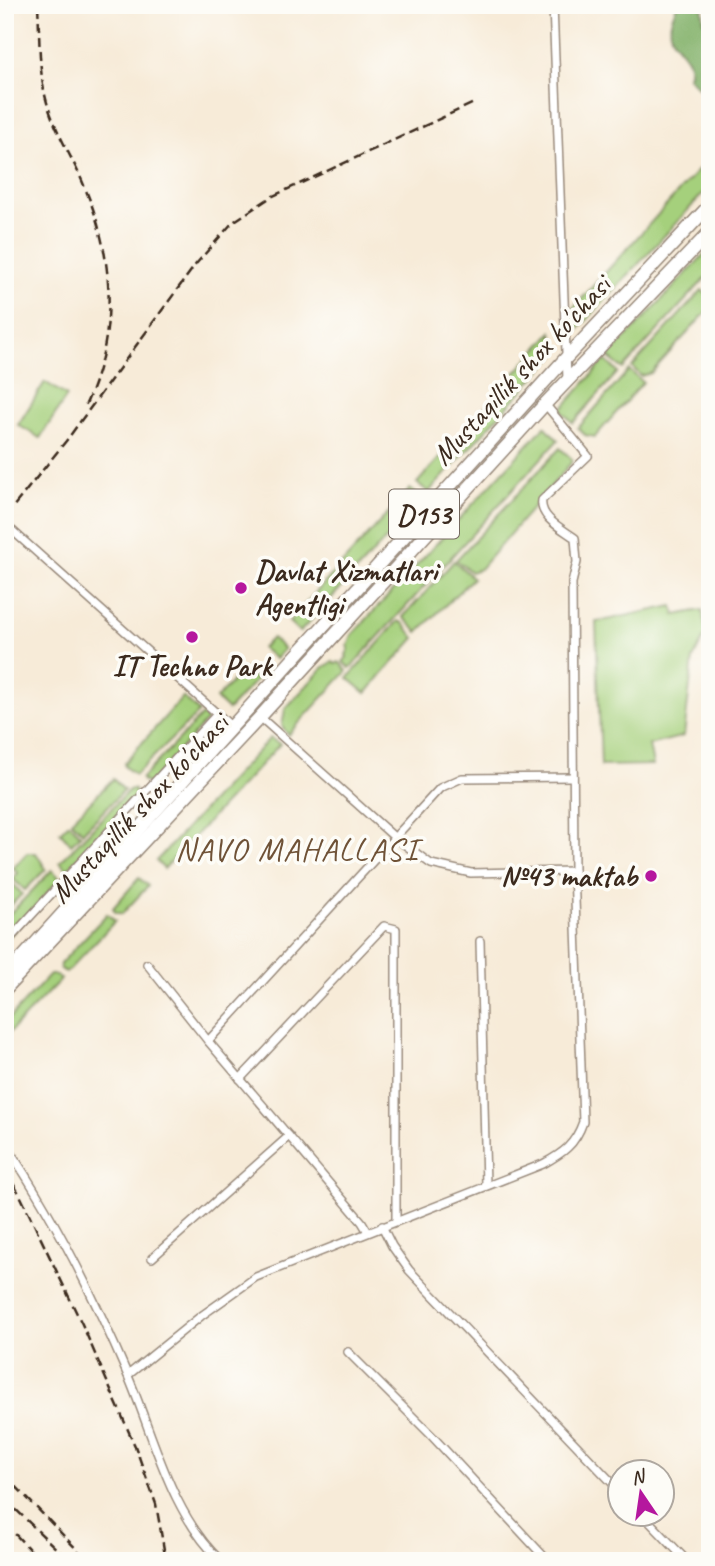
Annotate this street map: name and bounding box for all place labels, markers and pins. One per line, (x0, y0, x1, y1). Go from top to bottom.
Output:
place label: Davlat Xizmatlari Agentligi (255, 552, 441, 624)
marker: Davlat Xizmatlari Agentligi (233, 580, 249, 596)
marker: IT Techno Park (184, 629, 200, 645)
place label: IT Techno Park (113, 647, 274, 685)
place label: №43 maktab (501, 857, 640, 895)
marker: №43 maktab (643, 868, 659, 884)

